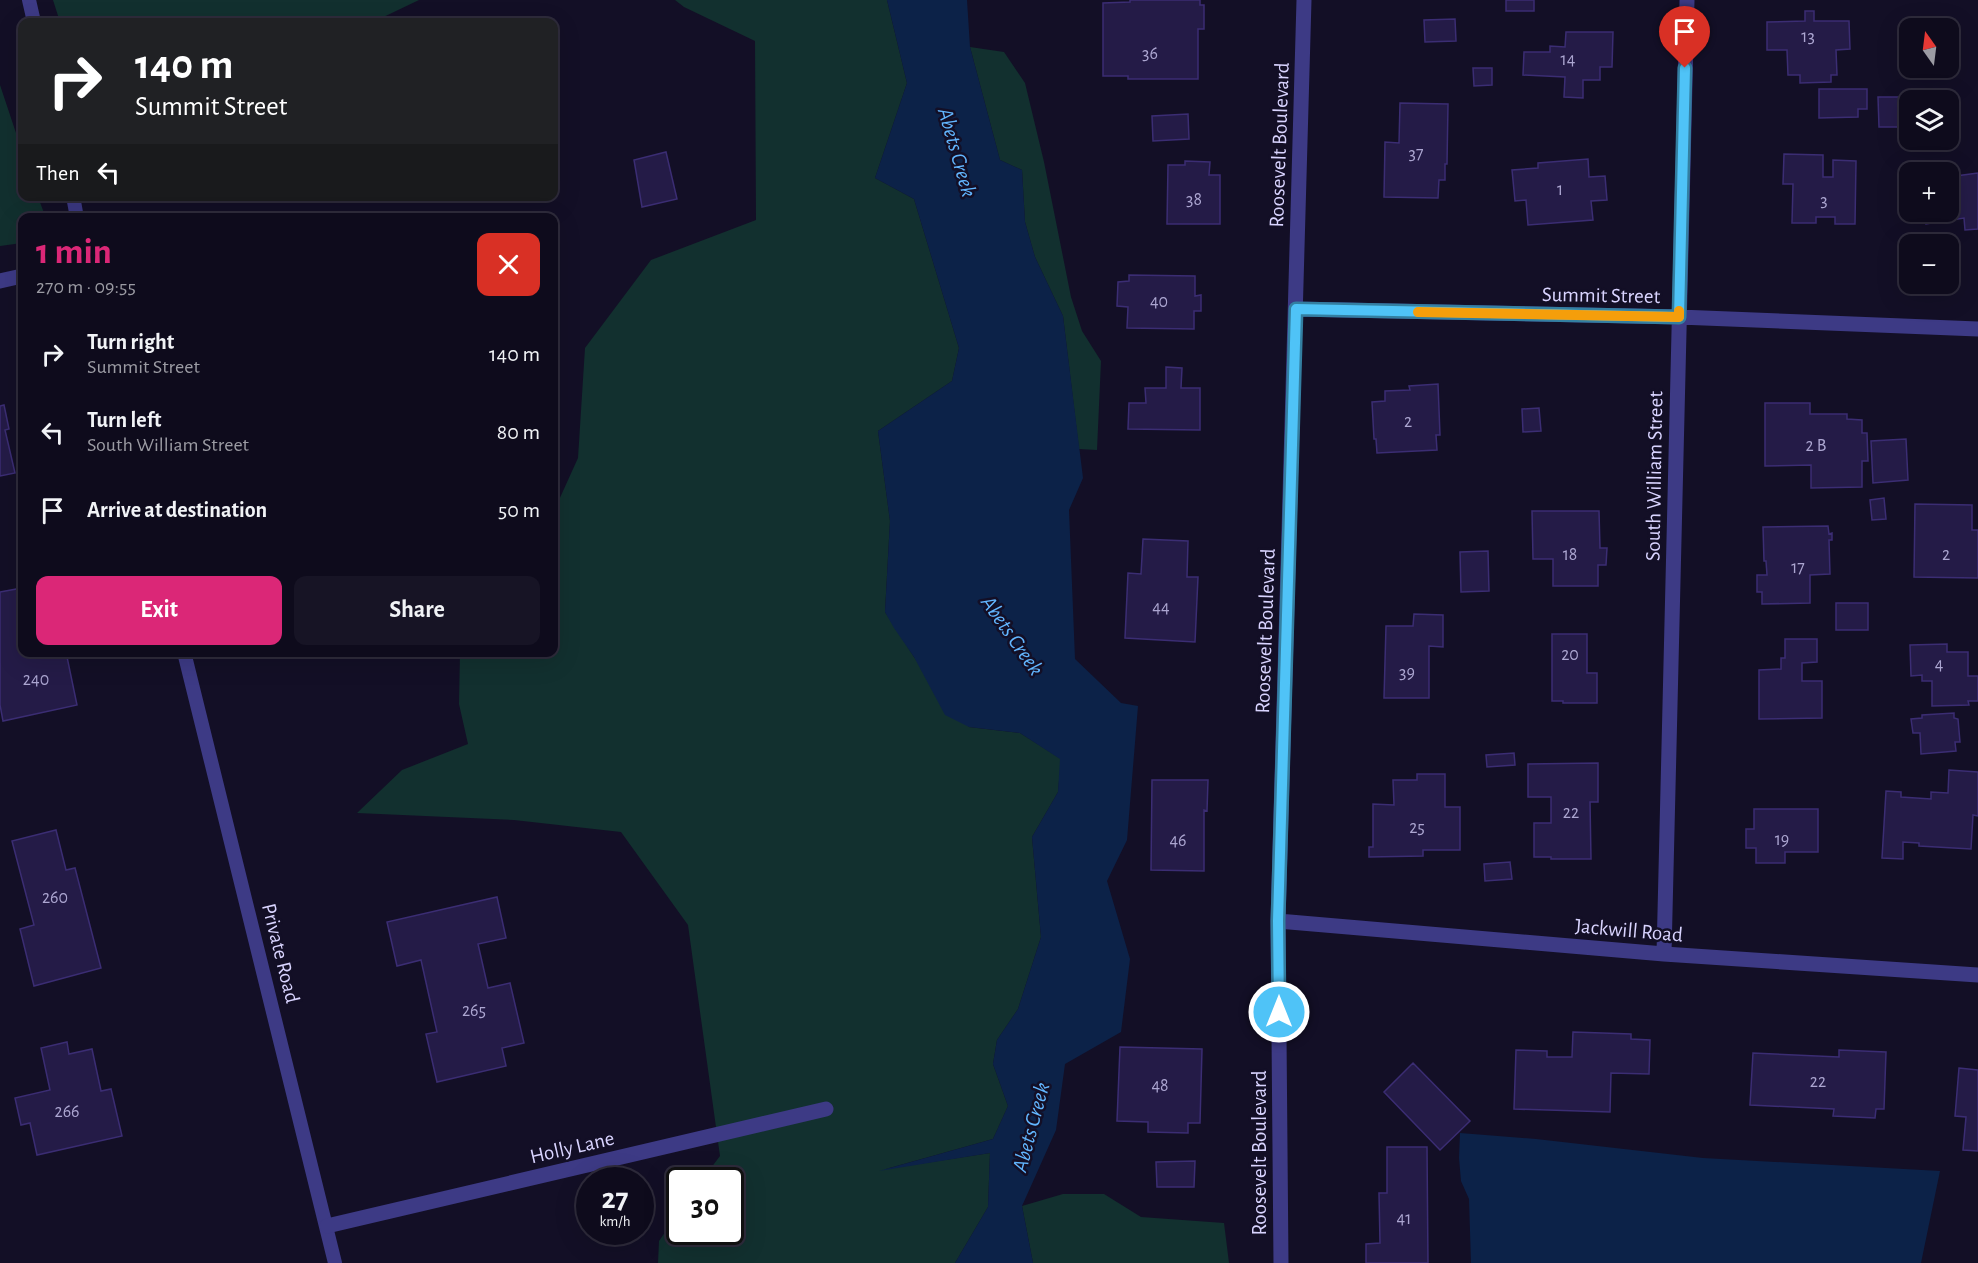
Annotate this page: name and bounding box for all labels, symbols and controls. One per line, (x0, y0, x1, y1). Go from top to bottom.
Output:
pin (1659, 6, 1710, 68)
icon: arrive (1668, 15, 1701, 48)
north arrow (1899, 18, 1959, 78)
map controls (1899, 18, 1959, 294)
house number: 13 (1801, 28, 1815, 46)
icon: right (36, 42, 114, 120)
text: 140 m (135, 44, 233, 86)
house number: 36 (1142, 45, 1158, 63)
house number: 14 (1561, 51, 1576, 69)
street label: Roosevelt Boulevard (1266, 62, 1293, 228)
button: layers (1899, 90, 1959, 150)
text: Summit Street (135, 93, 287, 120)
water label: Abets Creek (934, 104, 980, 199)
house number: 37 (1409, 145, 1423, 163)
icon: left (92, 156, 125, 189)
text: Then (36, 162, 80, 184)
button: + (1899, 162, 1959, 222)
house number: 1 (1557, 181, 1563, 199)
house number: 38 (1186, 191, 1202, 209)
house number: 3 (1820, 192, 1828, 210)
button: close (477, 233, 540, 296)
text: 1 min (36, 234, 112, 270)
button: − (1899, 234, 1959, 294)
text: 270 m · 09:55 (36, 277, 136, 297)
street label: Summit Street (1542, 284, 1661, 307)
house number: 40 (1150, 293, 1168, 311)
text: Turn right (87, 331, 174, 353)
icon: right (36, 338, 69, 371)
text: 140 m (489, 343, 540, 365)
text: Summit Street (87, 357, 200, 377)
street label: South William Street (1643, 391, 1666, 561)
text: Turn left (87, 409, 161, 431)
house number: 2 (1404, 413, 1412, 431)
icon: left (36, 416, 69, 449)
text: 80 m (497, 421, 540, 443)
text: South William Street (87, 435, 249, 455)
house number: 2 B (1806, 437, 1826, 455)
icon: arrive (36, 494, 69, 527)
text: Arrive at destination (87, 499, 267, 521)
text: 50 m (498, 499, 540, 521)
house number: 18 (1563, 546, 1577, 564)
house number: 2 (1942, 546, 1950, 564)
street label: Roosevelt Boulevard (1252, 548, 1279, 714)
house number: 17 (1791, 559, 1805, 577)
button: Exit (36, 576, 282, 645)
button: Share (294, 576, 540, 645)
water label: Abets Creek (976, 591, 1047, 679)
house number: 44 (1152, 599, 1170, 617)
house number: 20 (1561, 646, 1579, 664)
house number: 4 (1935, 656, 1944, 674)
house number: 39 (1399, 664, 1415, 682)
house number: 240 (23, 671, 49, 689)
house number: 22 (1563, 804, 1579, 822)
house number: 25 (1409, 819, 1425, 837)
house number: 19 (1775, 831, 1789, 849)
house number: 46 (1169, 832, 1187, 850)
house number: 260 (42, 889, 68, 907)
street label: Private Road (258, 901, 303, 1005)
street label: Jackwill Road (1574, 915, 1684, 946)
position arrow (1247, 980, 1311, 1044)
house number: 265 (462, 1002, 486, 1020)
street label: Roosevelt Boulevard (1249, 1070, 1270, 1236)
house number: 22 (1810, 1073, 1826, 1091)
house number: 48 (1151, 1077, 1169, 1095)
water label: Abets Creek (1008, 1080, 1053, 1175)
house number: 266 (54, 1103, 80, 1121)
street label: Holly Lane (528, 1128, 616, 1167)
speed limit sign: 30 (666, 1167, 744, 1245)
text: 27 (601, 1184, 629, 1214)
house number: 41 (1397, 1210, 1411, 1228)
text: km/h (600, 1214, 630, 1229)

